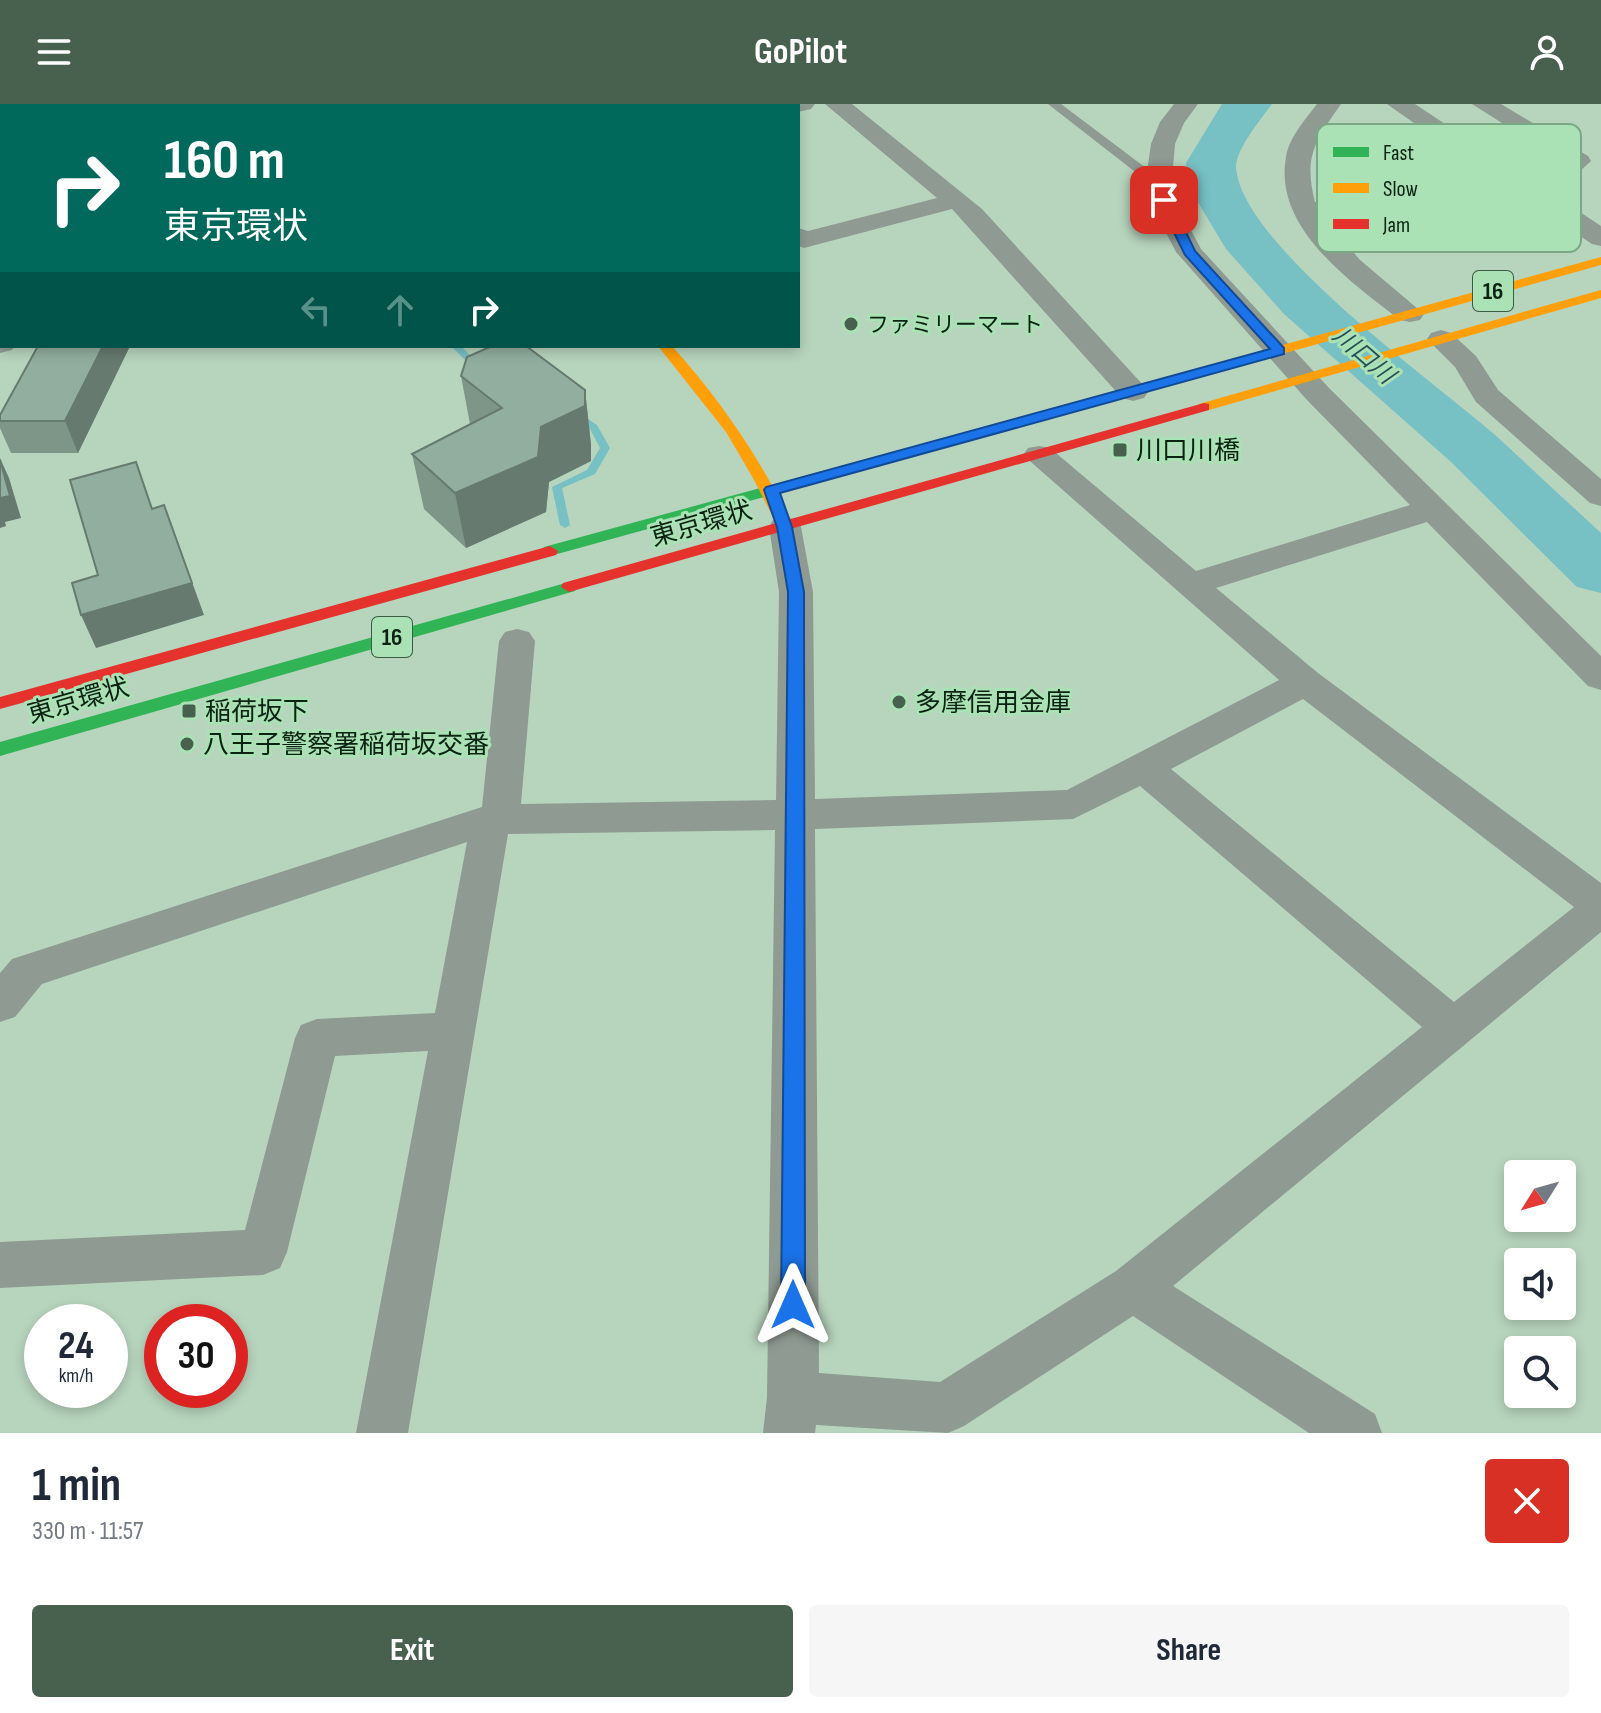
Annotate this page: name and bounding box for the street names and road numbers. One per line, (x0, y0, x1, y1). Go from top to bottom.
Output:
road number: 16 (1473, 271, 1513, 311)
street label: 東京環状 (647, 495, 756, 554)
road number: 16 (372, 617, 412, 657)
street label: 東京環状 (24, 672, 133, 731)

